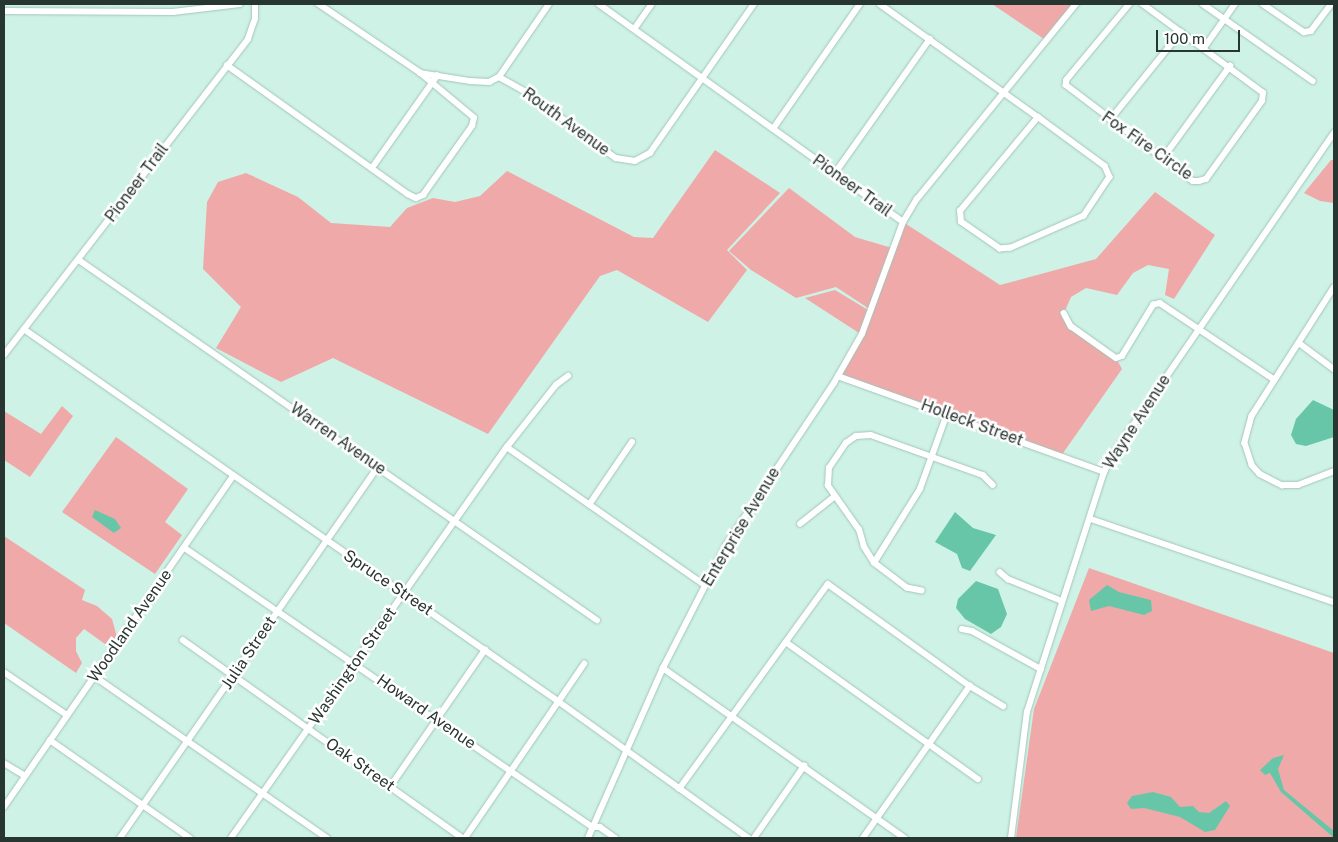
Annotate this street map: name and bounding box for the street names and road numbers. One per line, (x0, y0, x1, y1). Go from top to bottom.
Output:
street label: Routh Avenue (519, 84, 613, 160)
street label: Fox Fire Circle (1098, 108, 1196, 184)
street label: Pioneer Trail (101, 140, 173, 226)
street label: Pioneer Trail (809, 151, 895, 221)
street label: Wayne Avenue (1099, 371, 1175, 473)
street label: Holleck Street (918, 396, 1026, 450)
street label: Warren Avenue (286, 399, 390, 479)
street label: Enterprise Avenue (698, 464, 784, 590)
street label: Spruce Street (339, 546, 437, 620)
street label: Woodland Avenue (84, 566, 176, 686)
street label: Washington Street (305, 604, 401, 728)
street label: Julia Street (218, 613, 280, 693)
street label: Howard Avenue (373, 671, 479, 753)
street label: Oak Street (322, 734, 398, 796)

